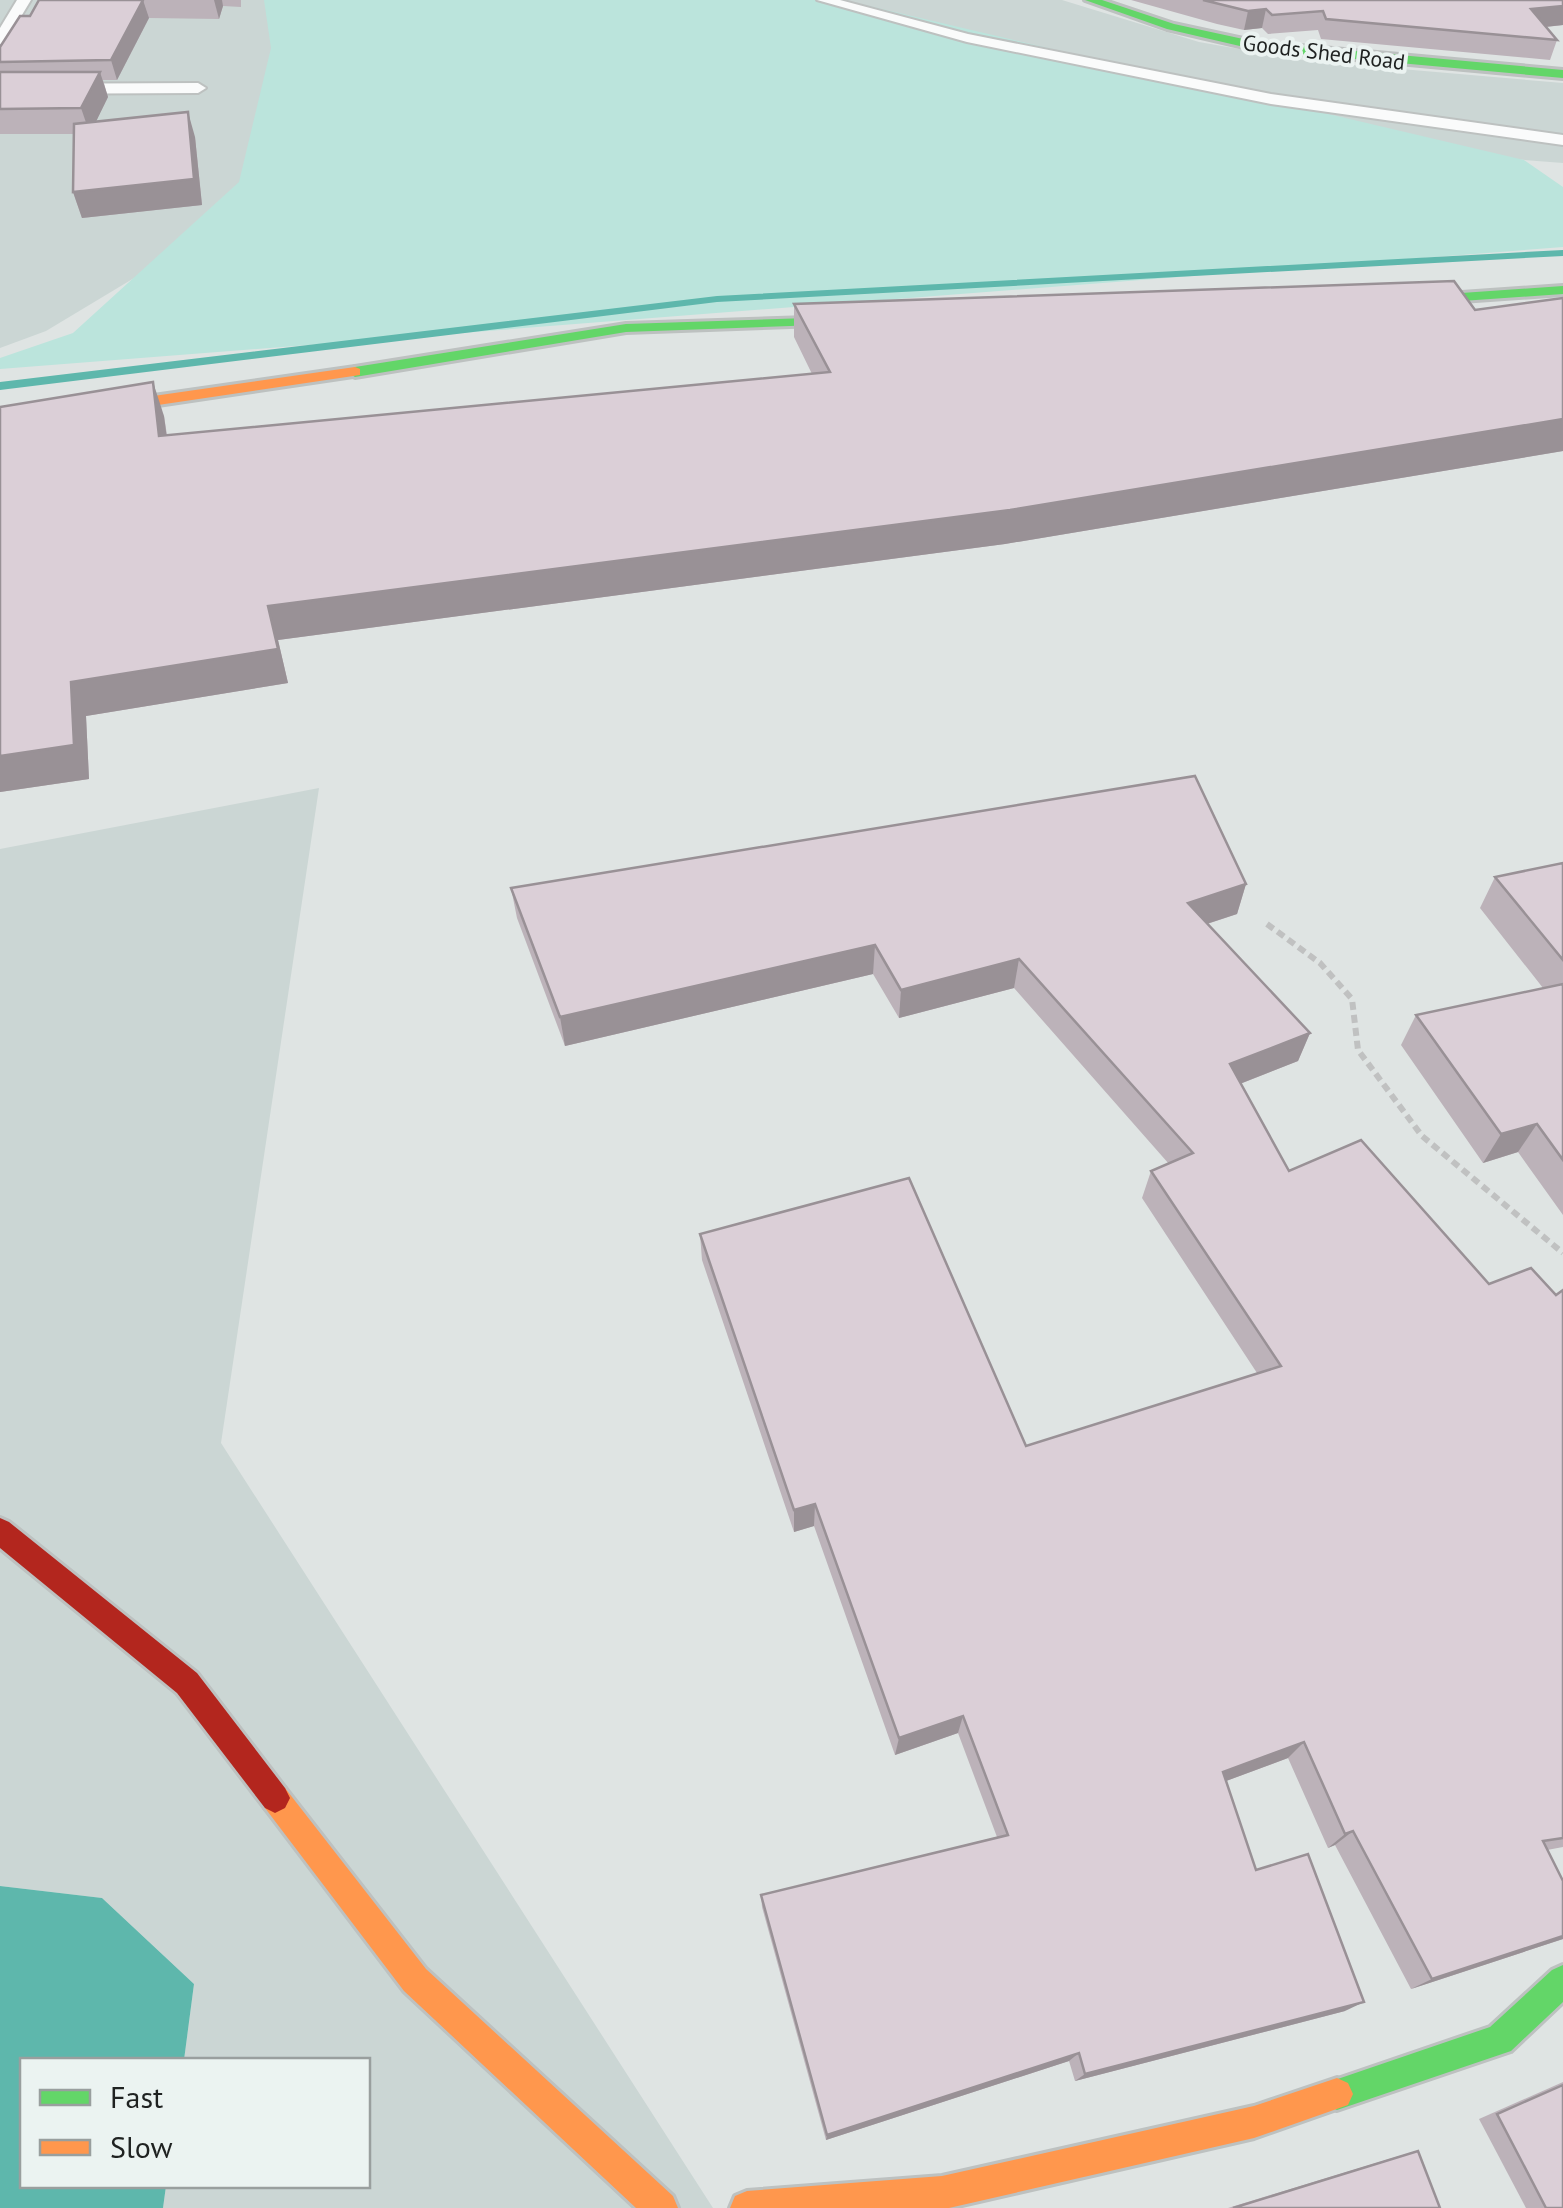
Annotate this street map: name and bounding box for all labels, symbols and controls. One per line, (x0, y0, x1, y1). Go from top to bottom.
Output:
street label: Goods Shed Road (1241, 28, 1407, 76)
legend (20, 2058, 370, 2188)
text: Fast (110, 2077, 163, 2116)
text: Slow (110, 2127, 173, 2166)

